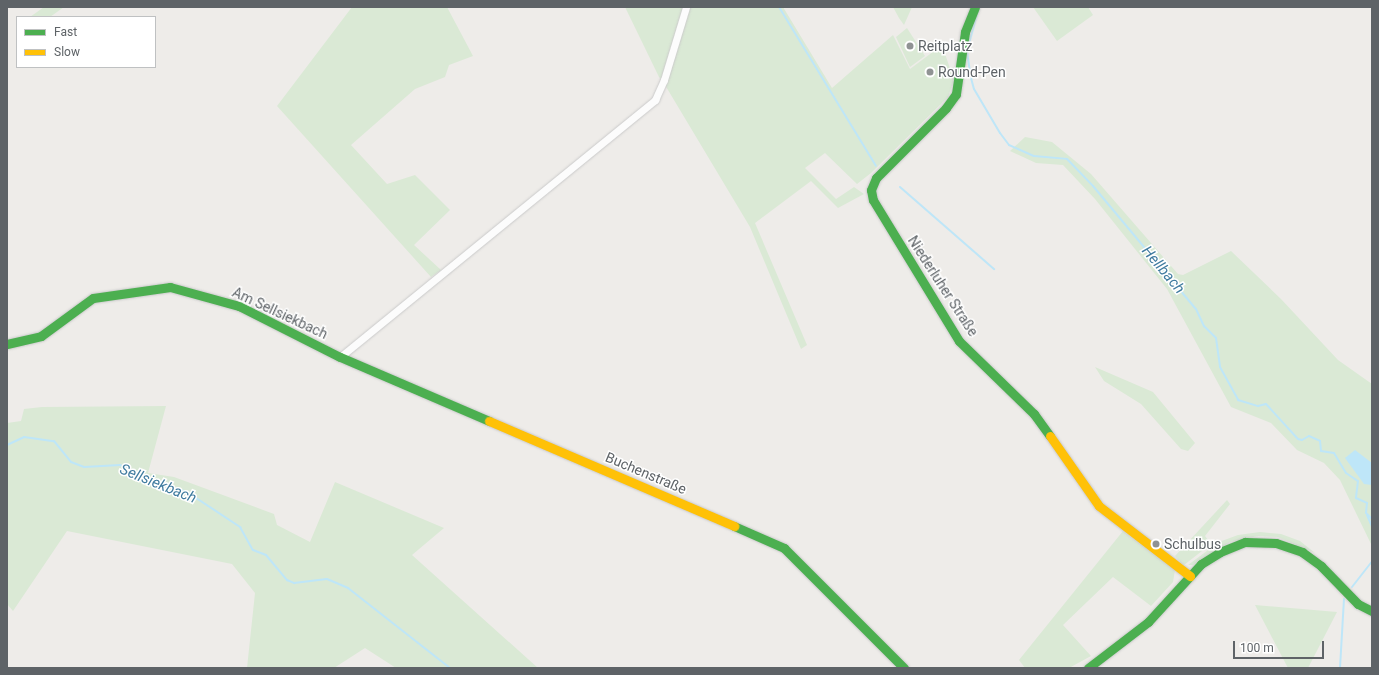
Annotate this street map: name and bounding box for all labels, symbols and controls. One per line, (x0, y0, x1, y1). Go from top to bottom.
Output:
legend (16, 16, 156, 68)
text: Fast (54, 25, 77, 39)
place label: Reitplatz (918, 38, 972, 54)
marker: Reitplatz (905, 41, 915, 51)
text: Slow (54, 45, 80, 59)
place label: Round-Pen (938, 64, 1006, 80)
marker: Round-Pen (925, 67, 935, 77)
street label: Niederluher Straße (904, 233, 982, 339)
water label: Hellbach (1138, 242, 1188, 298)
street label: Am Sellsiekbach (230, 284, 330, 342)
street label: Buchenstraße (603, 448, 689, 498)
water label: Sellsiekbach (117, 460, 199, 508)
place label: Schulbus (1164, 536, 1221, 552)
marker: Schulbus (1151, 539, 1161, 549)
scale bar (1235, 633, 1326, 659)
text: 100 m (1240, 641, 1274, 655)

